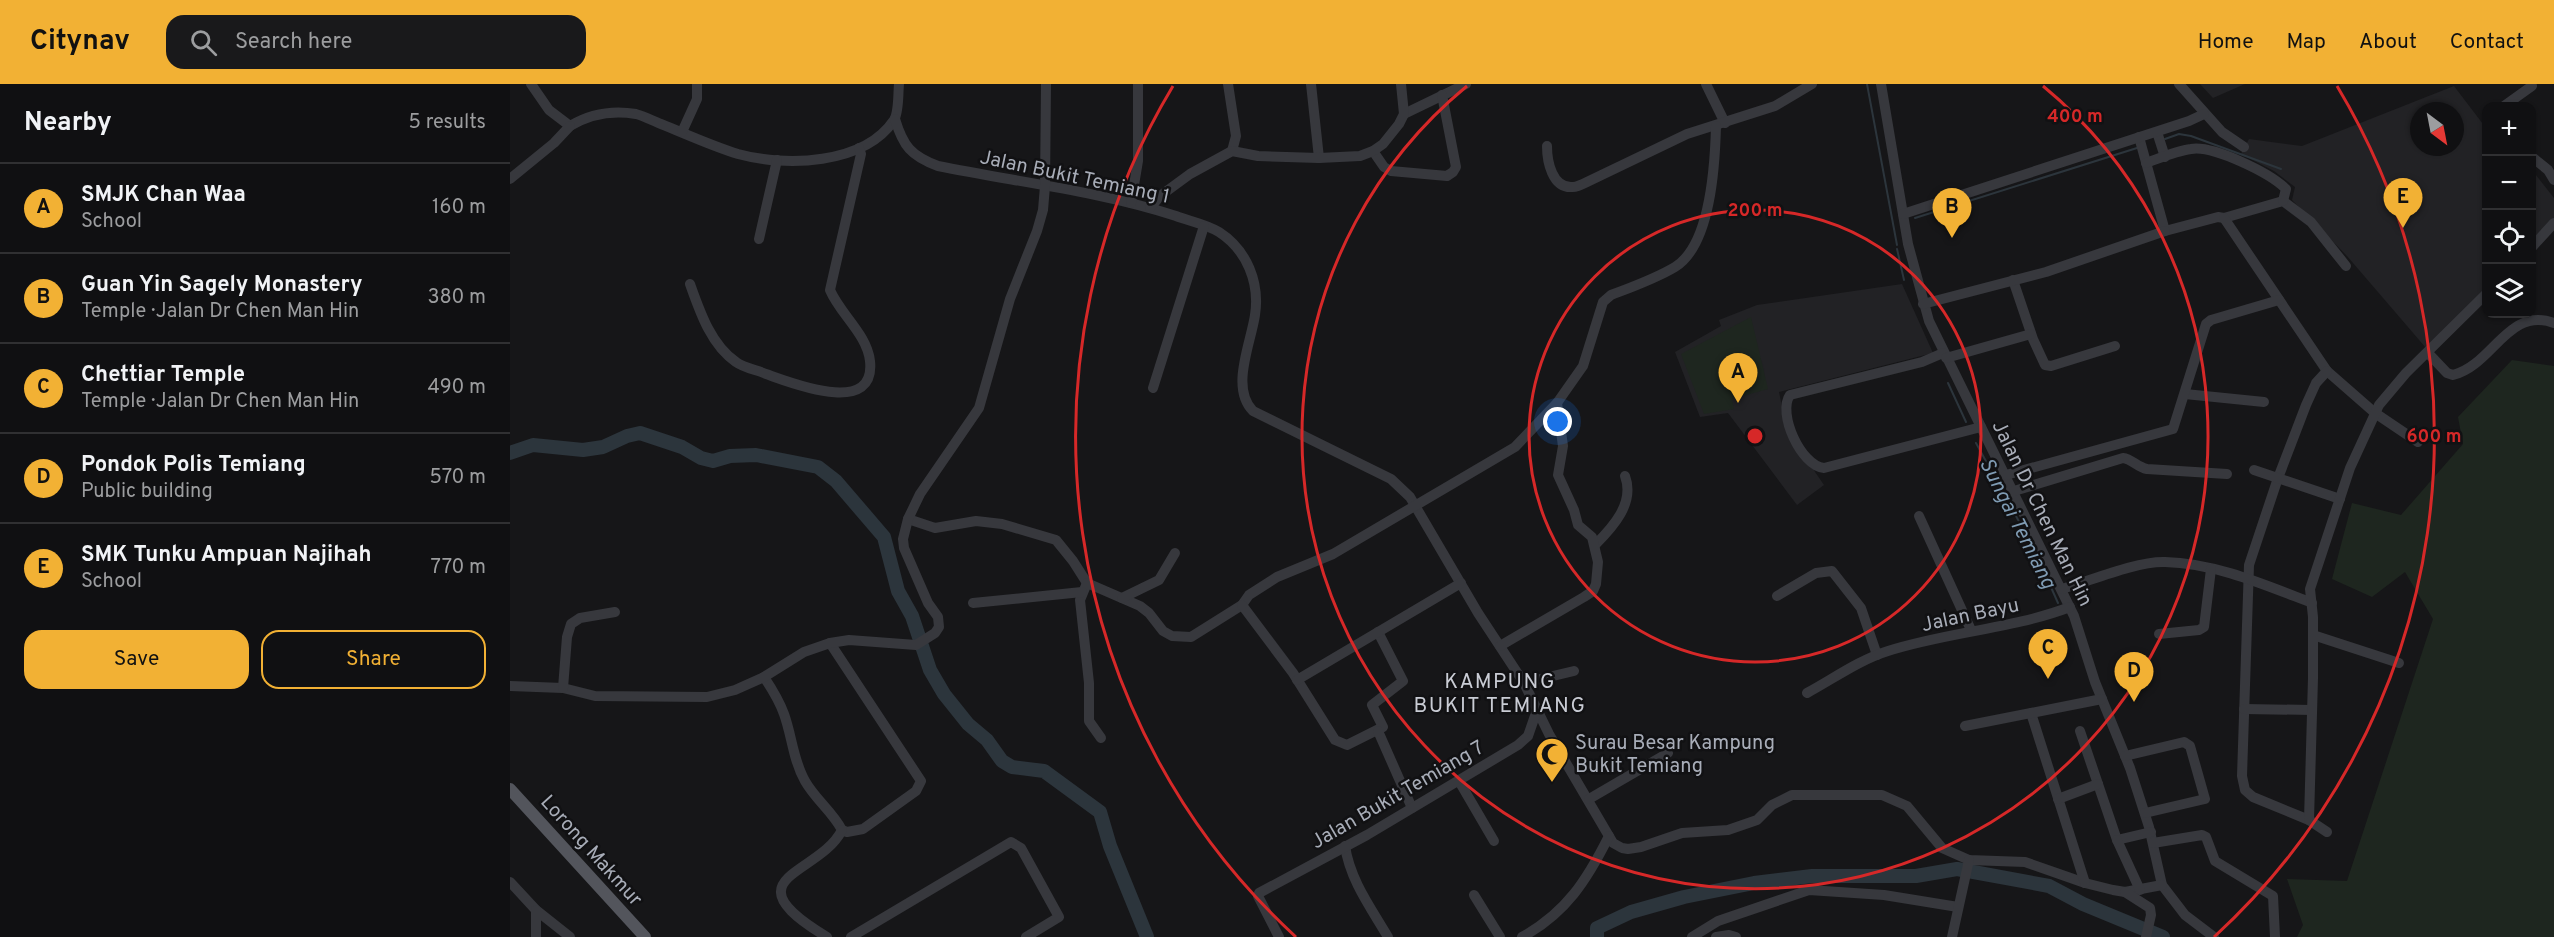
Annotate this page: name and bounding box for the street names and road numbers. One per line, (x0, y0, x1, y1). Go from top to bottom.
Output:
street label: Jalan Bukit Temiang 1 (977, 145, 1172, 211)
street label: Jalan Dr Chen Man Hin (1985, 417, 2098, 611)
street label: Jalan Bayu (1919, 593, 2022, 639)
street label: Jalan Bukit Temiang 7 (1307, 736, 1489, 856)
street label: Lorong Makmur (534, 790, 647, 913)

